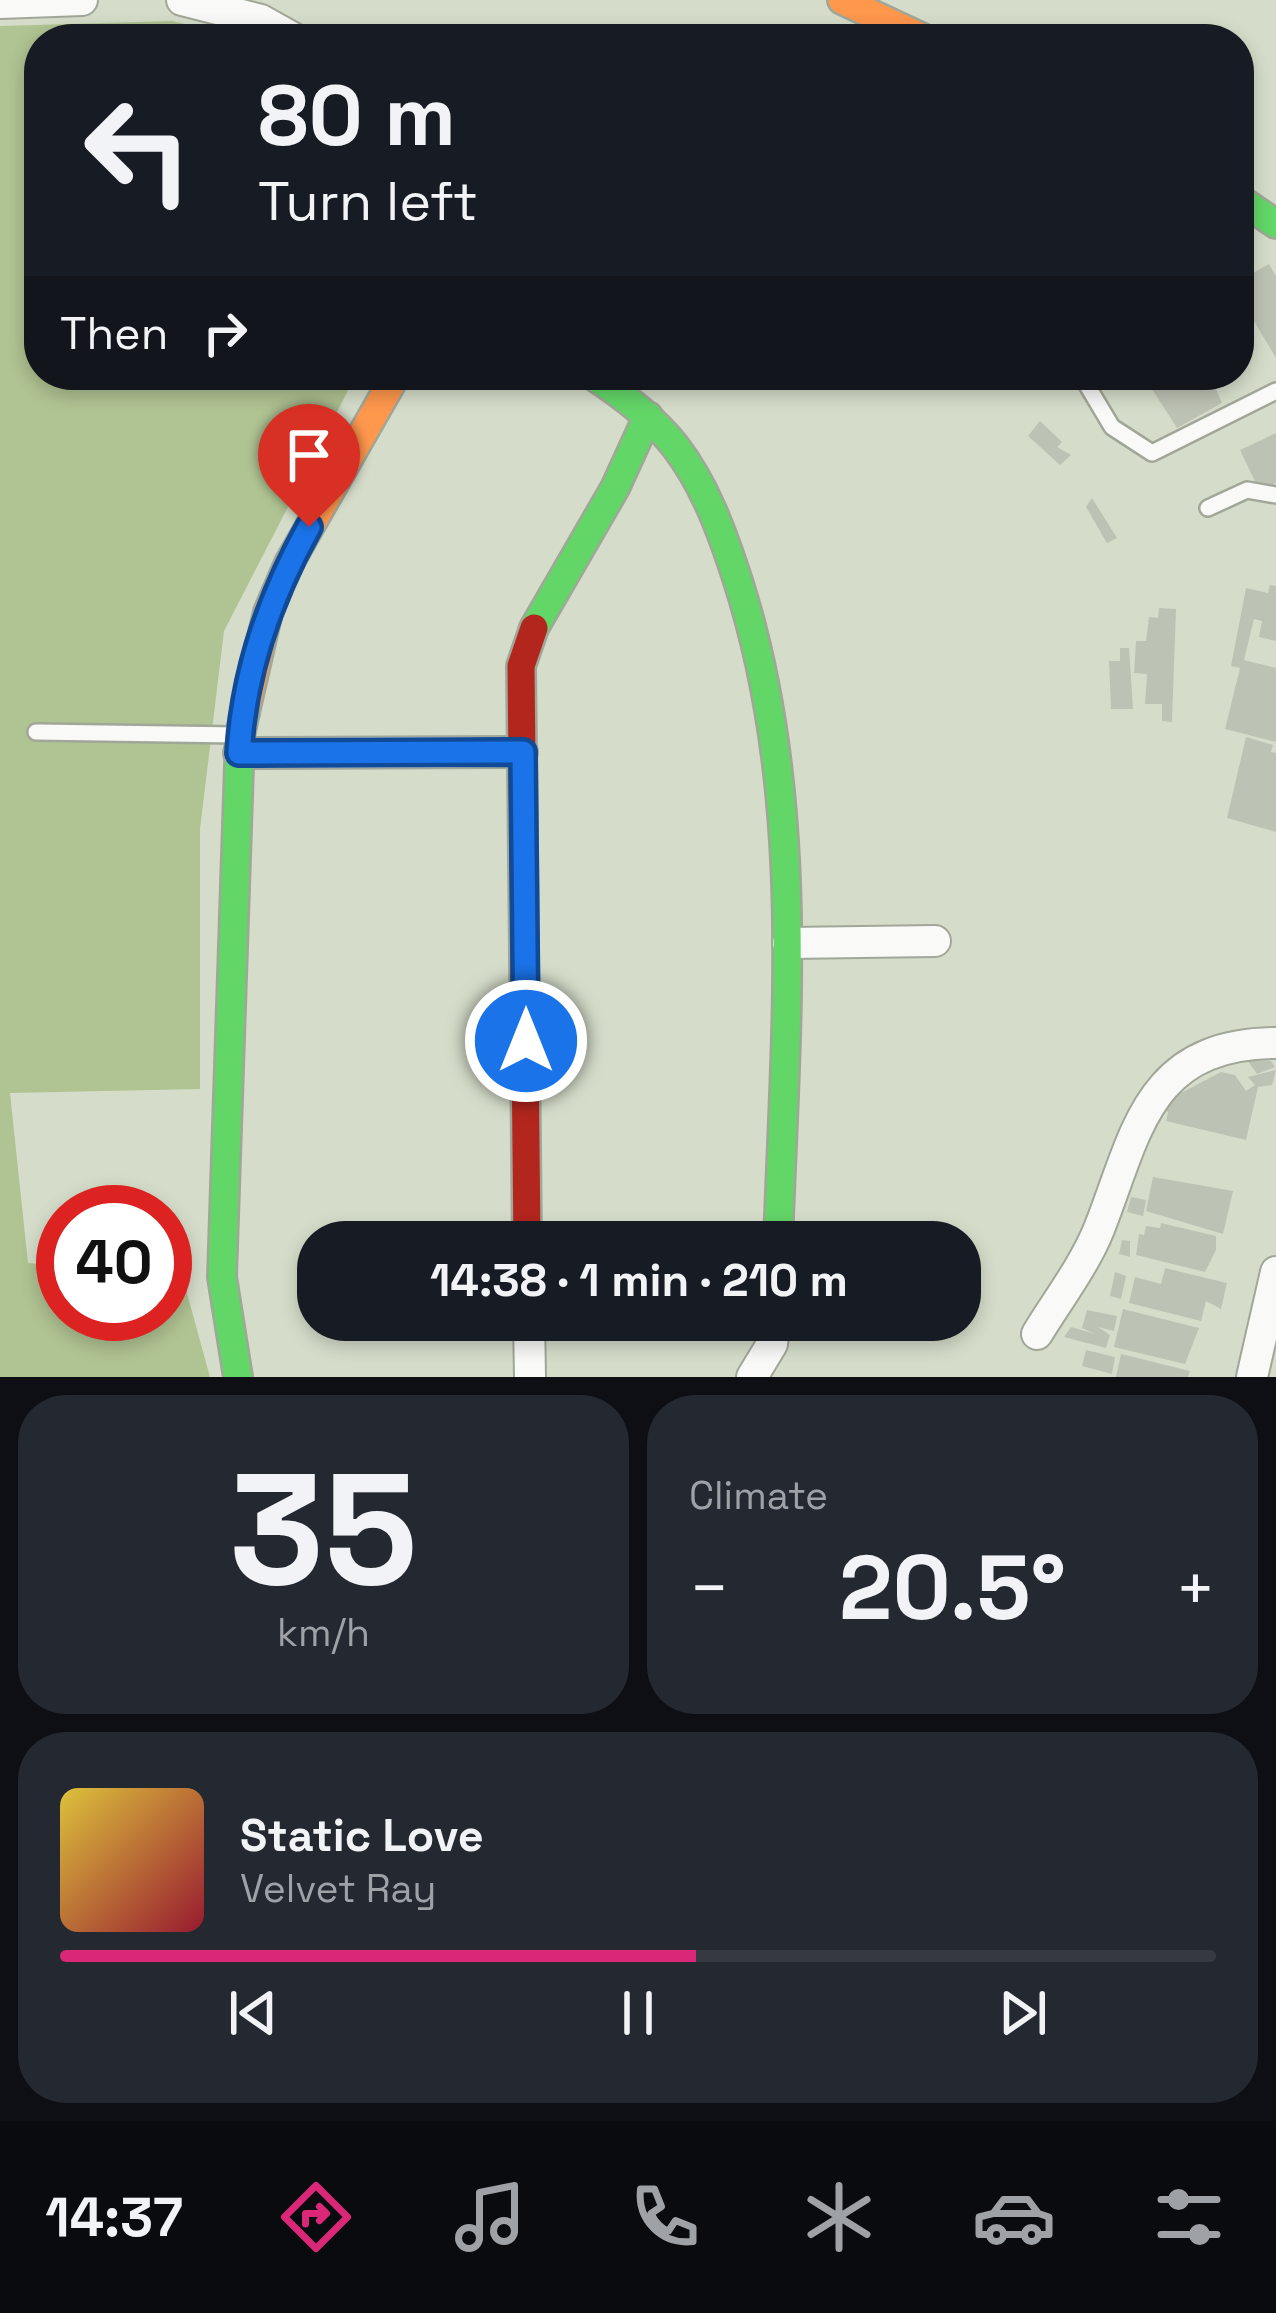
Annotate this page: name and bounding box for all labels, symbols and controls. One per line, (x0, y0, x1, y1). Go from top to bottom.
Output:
text: 80 m (258, 62, 456, 170)
icon: left (60, 72, 216, 228)
text: Turn left (258, 167, 478, 236)
icon: right (192, 300, 258, 366)
text: Then (60, 305, 168, 362)
pin (258, 404, 360, 527)
icon: arrive (276, 422, 342, 488)
position arrow (463, 978, 589, 1104)
speed limit sign: 40 (36, 1185, 192, 1341)
text: 14:38 · 1 min · 210 m (430, 1252, 848, 1309)
text: 35 (229, 1430, 418, 1630)
text: Climate (689, 1471, 828, 1520)
text: 20.5° (839, 1530, 1066, 1645)
text: − (689, 1546, 730, 1630)
text: + (1175, 1546, 1216, 1630)
text: km/h (277, 1608, 370, 1657)
text: Static Love (240, 1807, 484, 1864)
text: Velvet Ray (240, 1864, 436, 1913)
icon: previous (220, 1980, 286, 2046)
icon: pause (605, 1980, 671, 2046)
icon: next (990, 1980, 1056, 2046)
icon: directions (274, 2175, 358, 2259)
icon: music (448, 2175, 532, 2259)
icon: phone (623, 2175, 707, 2259)
icon: climate (797, 2175, 881, 2259)
icon: car (972, 2175, 1056, 2259)
icon: filters (1147, 2175, 1231, 2259)
text: 14:37 (45, 2183, 183, 2252)

